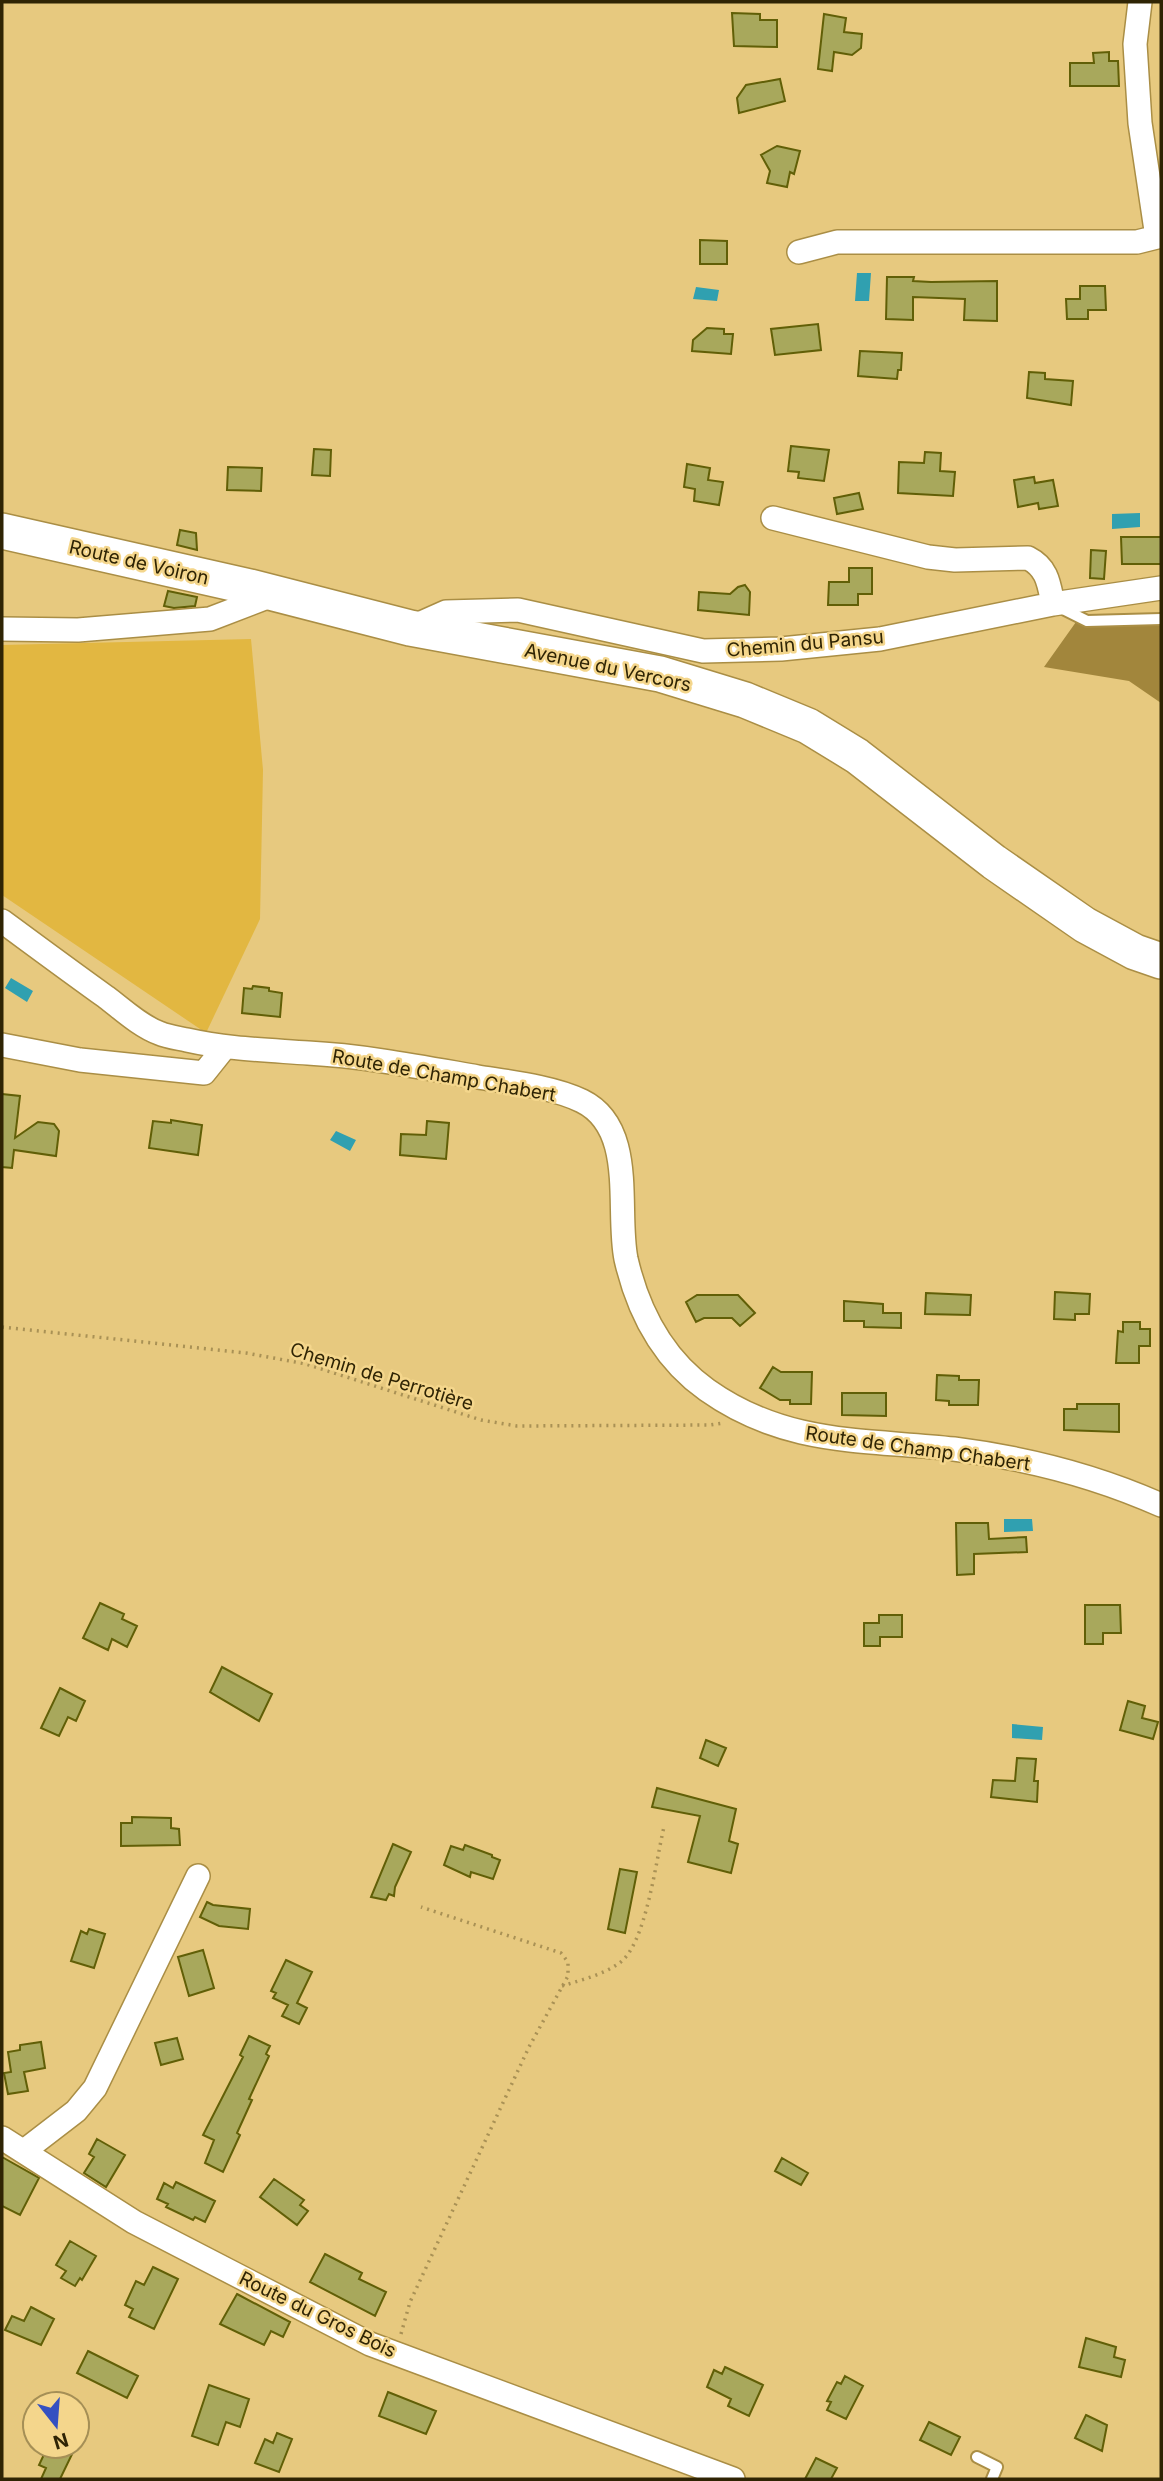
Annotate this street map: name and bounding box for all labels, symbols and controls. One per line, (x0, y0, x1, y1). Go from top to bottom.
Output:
street label: Route de Voiron (67, 535, 211, 590)
street label: Chemin du Pansu (726, 625, 885, 662)
street label: Avenue du Vercors (522, 639, 693, 696)
street label: Route de Champ Chabert (330, 1044, 558, 1106)
street label: Chemin de Perrotière (287, 1338, 476, 1415)
street label: Route de Champ Chabert (804, 1421, 1032, 1476)
street label: Route du Gros Bois (236, 2267, 400, 2362)
north arrow (21, 2390, 91, 2460)
text: N (51, 2428, 71, 2454)

